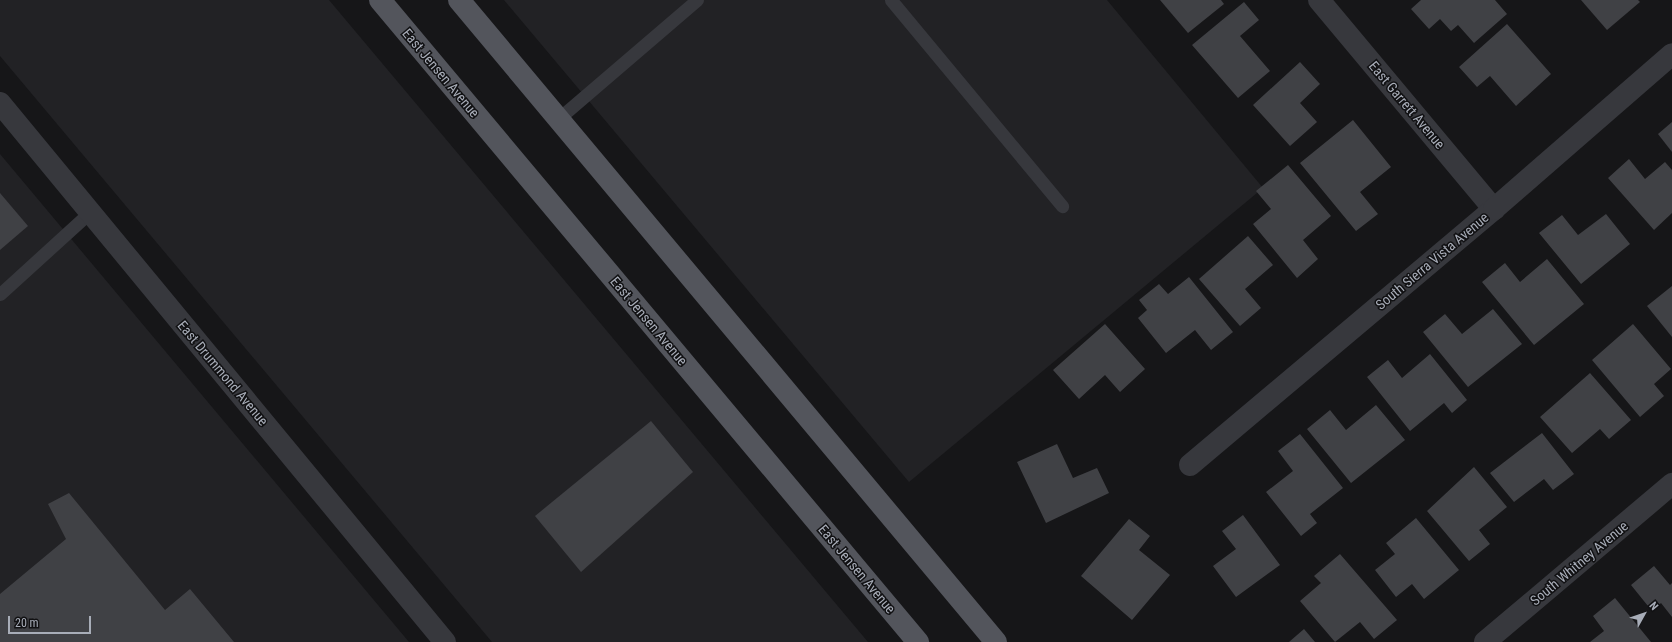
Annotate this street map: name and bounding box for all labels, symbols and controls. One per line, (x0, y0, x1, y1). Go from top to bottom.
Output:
street label: East Jensen Avenue (399, 25, 483, 121)
street label: East Garrett Avenue (1365, 58, 1449, 152)
street label: South Sierra Vista Avenue (1372, 209, 1492, 313)
street label: East Jensen Avenue (607, 273, 691, 369)
street label: East Drummond Avenue (174, 317, 272, 429)
street label: South Whitney Avenue (1527, 517, 1631, 609)
street label: East Jensen Avenue (815, 521, 899, 617)
north arrow (1624, 594, 1664, 634)
text: N (1646, 599, 1661, 613)
scale bar (10, 608, 93, 634)
text: 20 m (15, 616, 39, 630)

